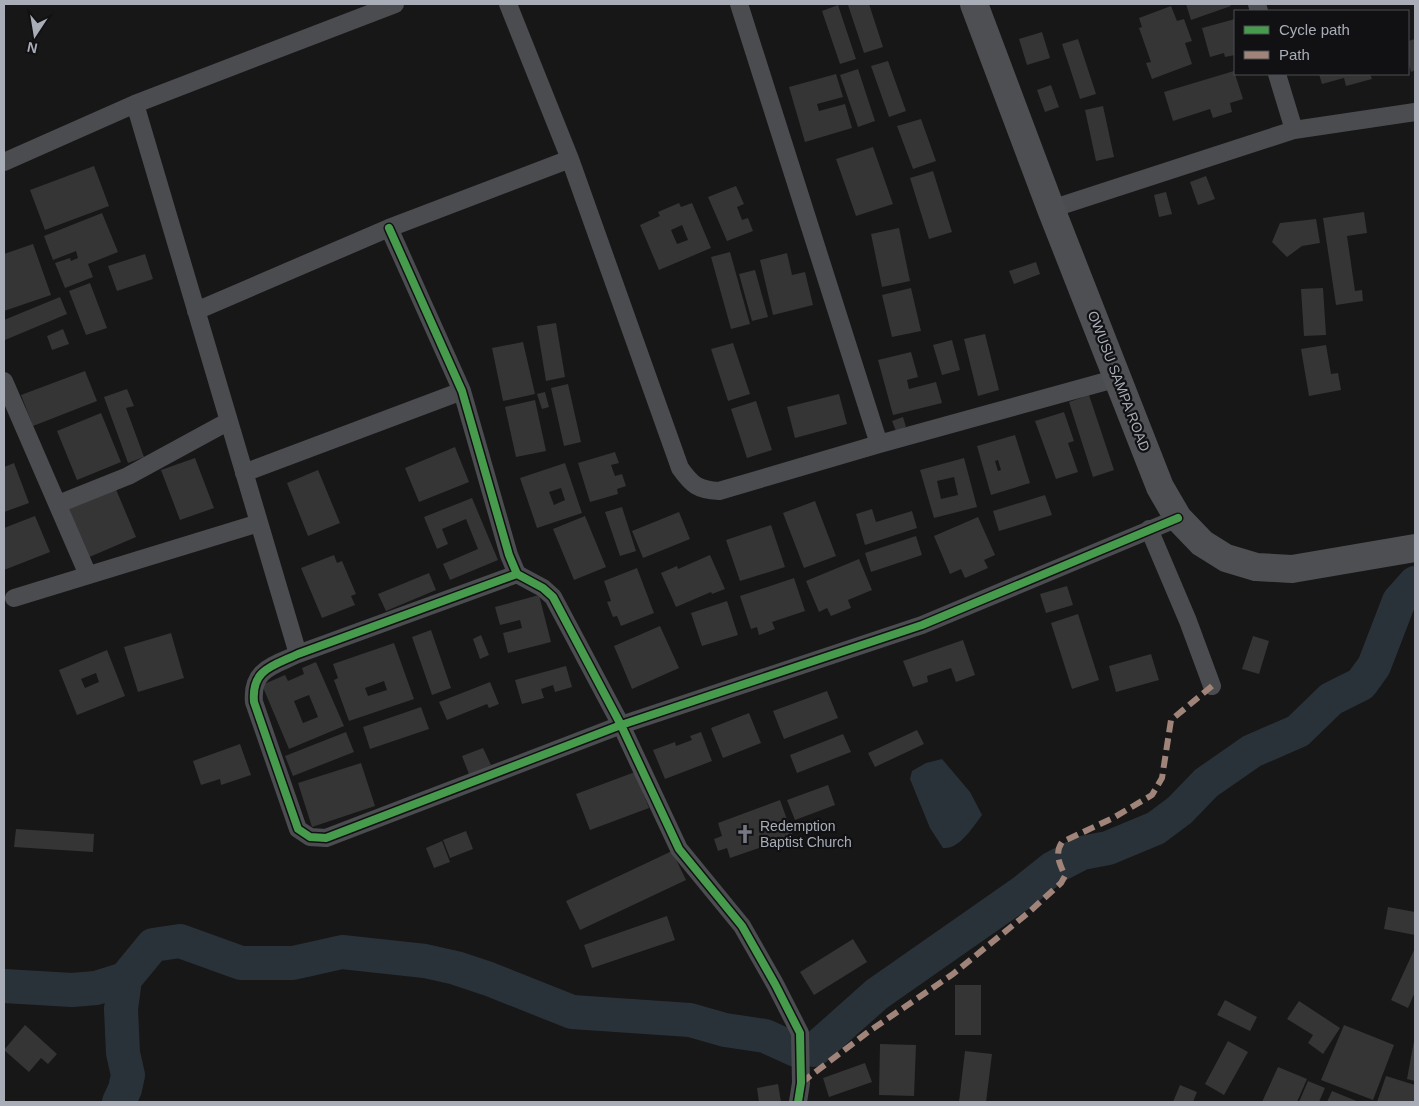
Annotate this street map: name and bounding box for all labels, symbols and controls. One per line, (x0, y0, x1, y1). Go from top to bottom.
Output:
north arrow (10, 10, 60, 60)
legend (1234, 10, 1409, 75)
text: Cycle path (1279, 21, 1350, 38)
text: N (26, 39, 39, 57)
text: Path (1279, 46, 1310, 63)
street label: OWUSU SAMPA ROAD (1085, 309, 1153, 453)
place label: Redemption Baptist Church (760, 818, 852, 850)
church icon: Redemption Baptist Church (734, 823, 756, 845)

